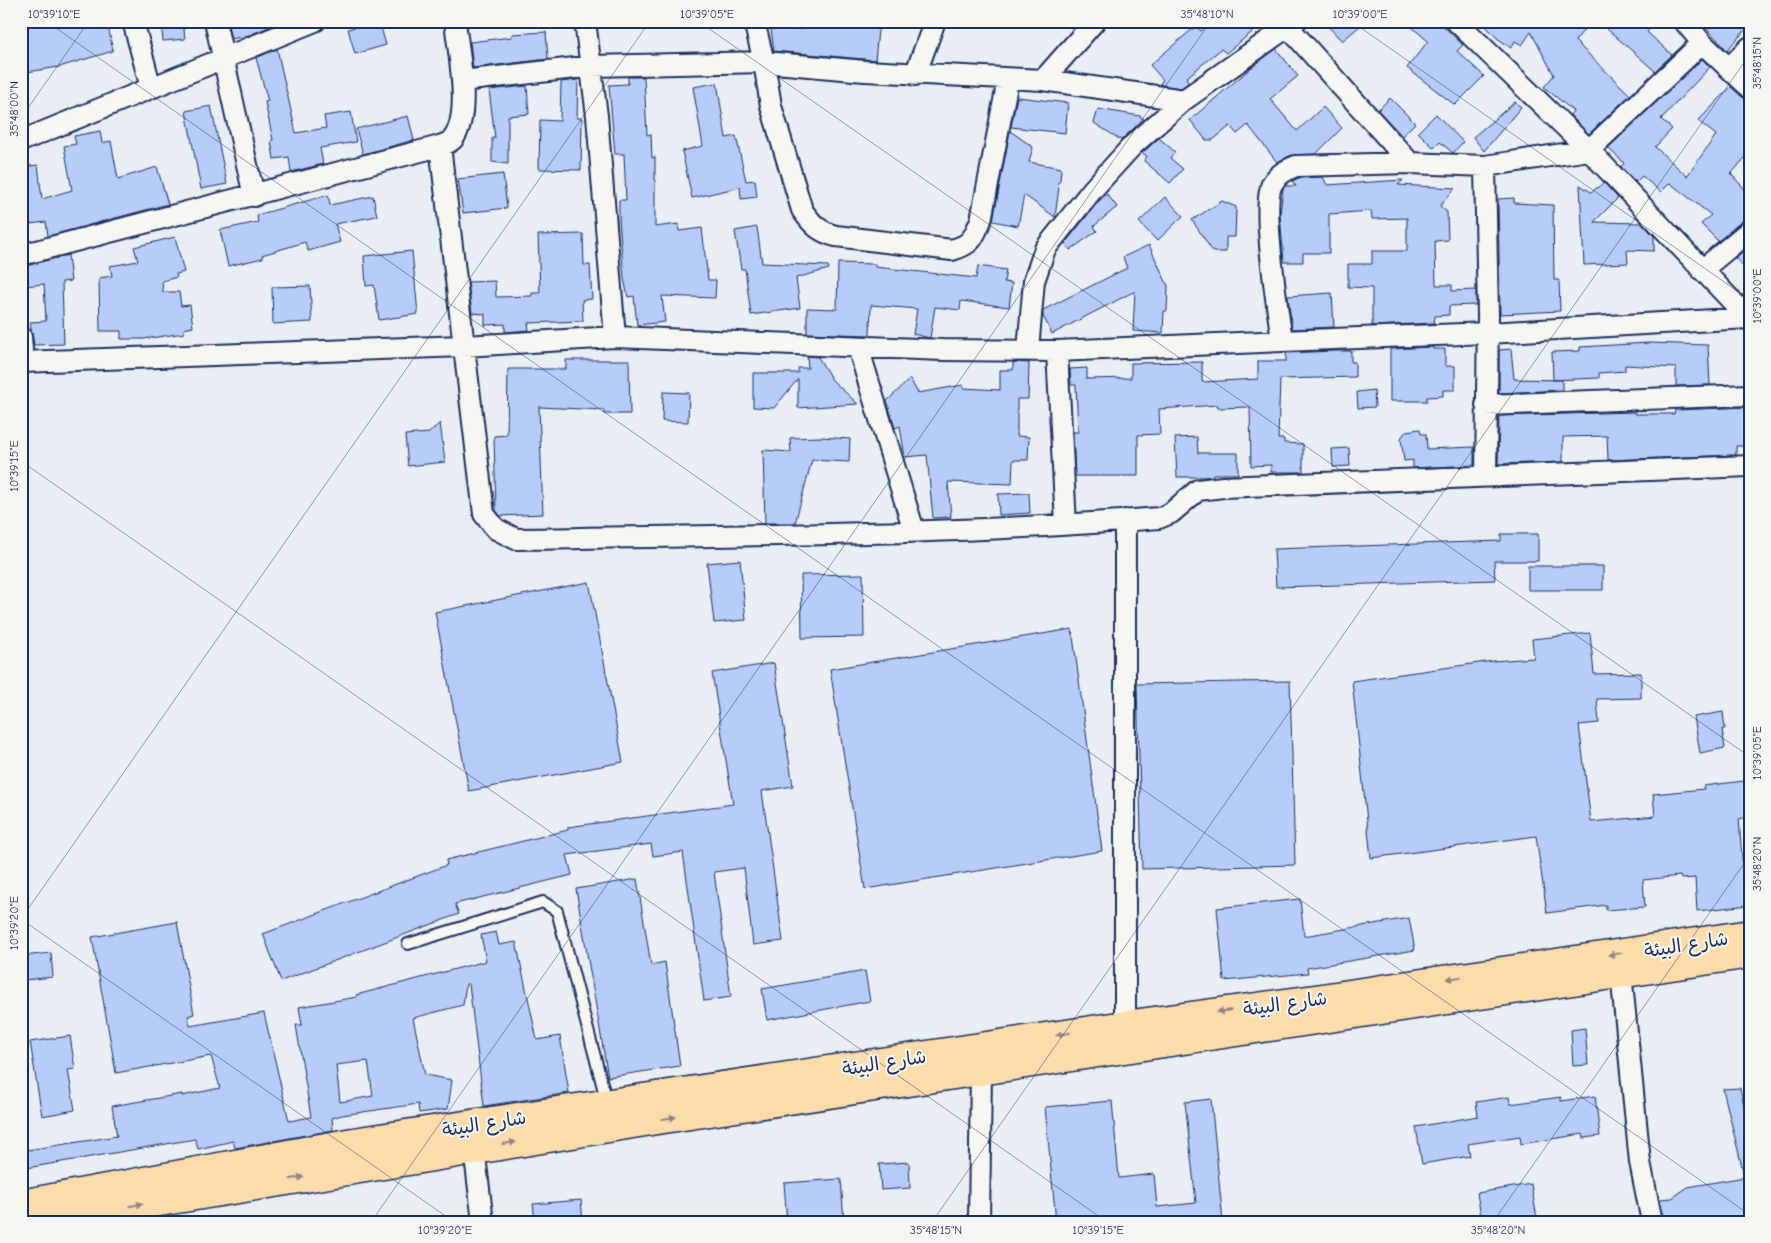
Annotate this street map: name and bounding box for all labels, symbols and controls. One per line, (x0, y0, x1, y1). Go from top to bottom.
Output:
text: 10°39'10"E (28, 7, 80, 21)
text: 10°39'05"E (680, 7, 734, 21)
text: 35°48'10"N (1180, 7, 1234, 21)
text: 10°39'00"E (1333, 7, 1387, 21)
text: 35°48'15"N (1750, 37, 1764, 89)
text: 35°48'00"N (7, 81, 21, 137)
text: 10°39'00"E (1750, 269, 1764, 323)
text: 10°39'15"E (7, 440, 21, 492)
text: 10°39'05"E (1750, 726, 1764, 780)
text: 35°48'20"N (1750, 837, 1764, 891)
text: 10°39'20"E (7, 896, 21, 950)
street label: شارع البيئة (1643, 927, 1730, 964)
one-way arrow (1607, 951, 1623, 959)
one-way arrow (1446, 975, 1462, 983)
street label: شارع البيئة (1242, 987, 1329, 1023)
one-way arrow (1216, 1008, 1232, 1016)
one-way arrow (1055, 1031, 1071, 1039)
street label: شارع البيئة (841, 1045, 928, 1082)
street label: شارع البيئة (441, 1106, 528, 1143)
one-way arrow (662, 1114, 678, 1122)
one-way arrow (501, 1139, 517, 1147)
one-way arrow (289, 1174, 305, 1182)
one-way arrow (129, 1201, 145, 1209)
text: 10°39'20"E (418, 1223, 472, 1237)
text: 35°48'15"N (910, 1223, 962, 1237)
text: 10°39'15"E (1072, 1223, 1124, 1237)
text: 35°48'20"N (1471, 1223, 1525, 1237)

